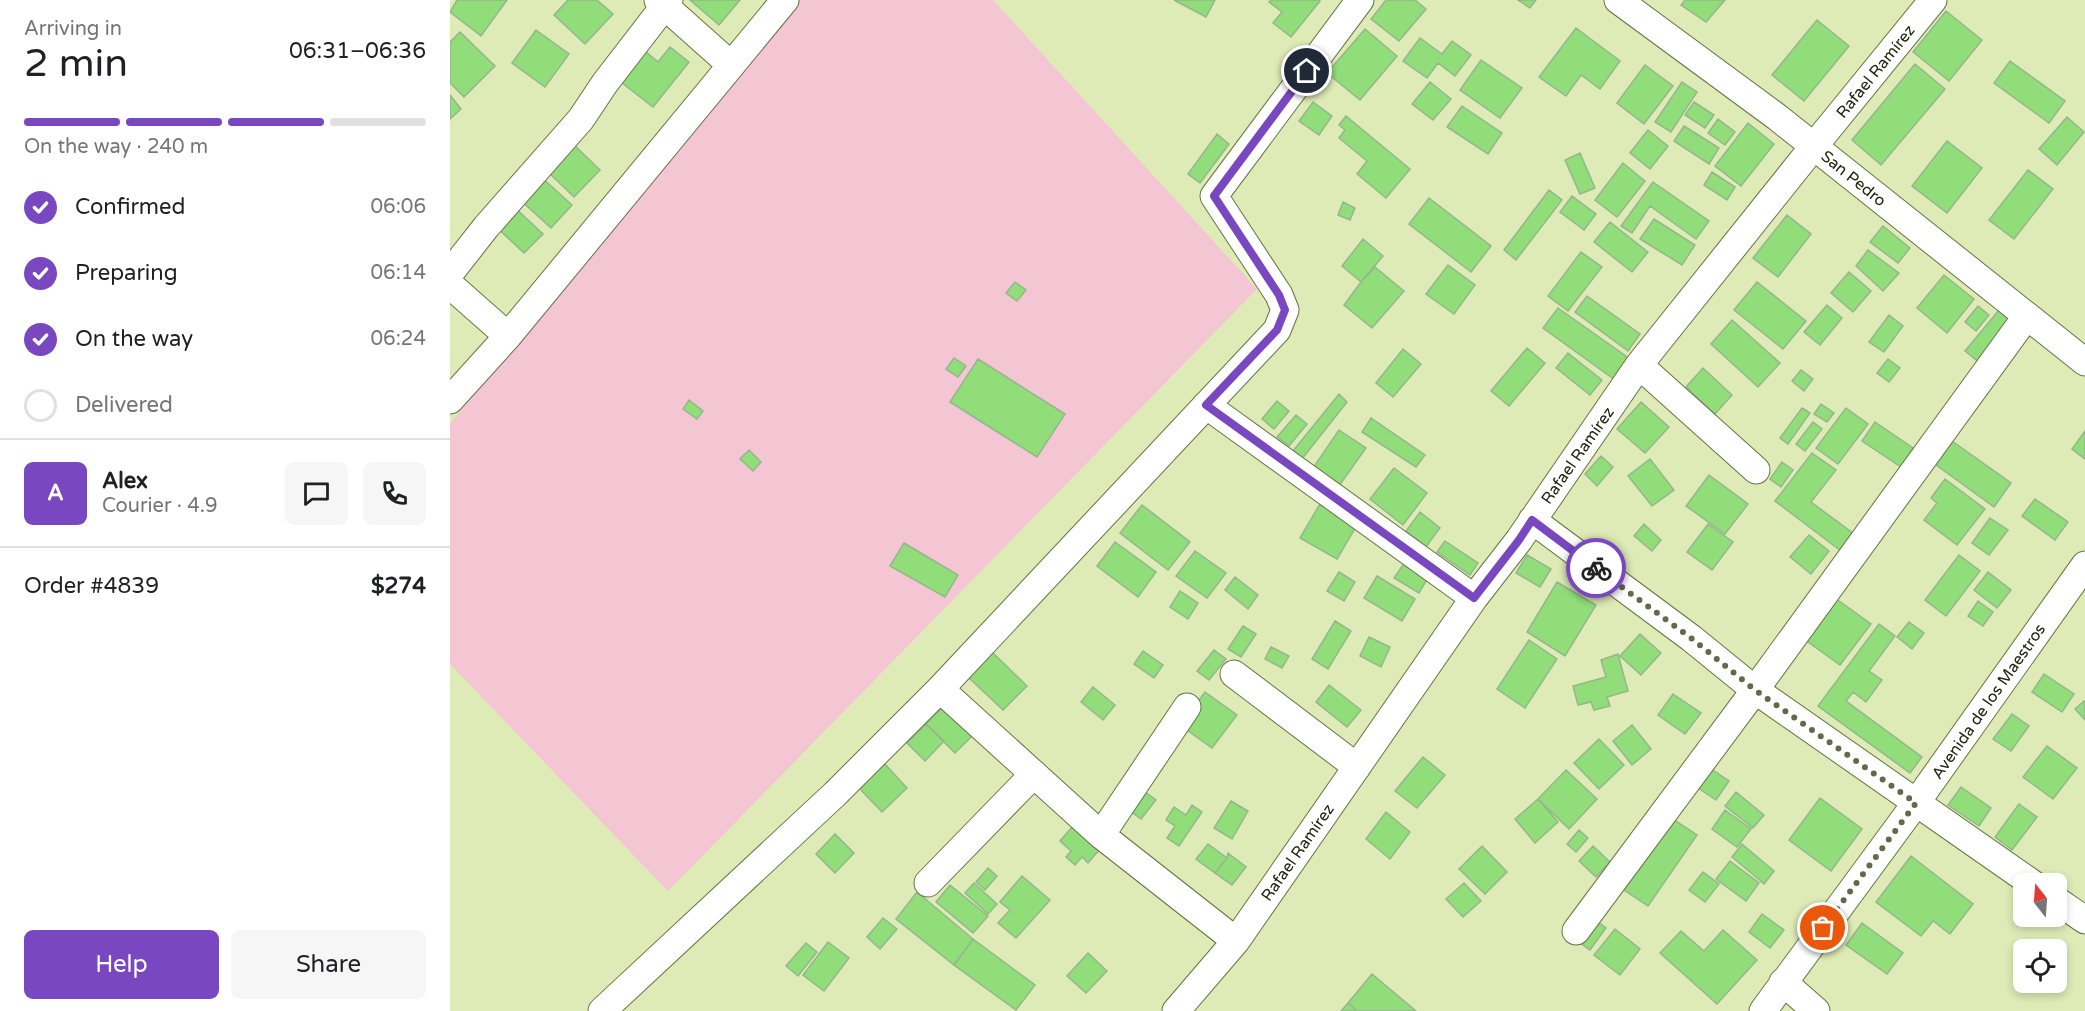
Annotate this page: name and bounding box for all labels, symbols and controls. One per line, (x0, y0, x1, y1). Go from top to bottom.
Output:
text: Arriving in (24, 17, 122, 41)
street label: Rafael Ramírez (1832, 21, 1919, 122)
text: 06:31–06:36 (289, 38, 426, 64)
text: 2 min (24, 40, 128, 87)
pin (1281, 45, 1332, 96)
icon: home (1290, 54, 1323, 87)
text: On the way · 240 m (24, 135, 208, 159)
street label: San Pedro (1817, 146, 1890, 211)
icon: check (24, 191, 57, 224)
text: Confirmed (75, 194, 185, 220)
text: 06:06 (371, 195, 426, 219)
icon: check (24, 257, 57, 290)
text: Preparing (75, 260, 178, 286)
text: 06:14 (371, 261, 426, 285)
icon: check (24, 323, 57, 356)
text: On the way (75, 326, 193, 352)
text: 06:24 (371, 327, 426, 351)
text: Delivered (75, 392, 173, 418)
street label: Rafael Ramírez (1537, 403, 1619, 508)
button: chat (285, 462, 348, 525)
button: phone (363, 462, 426, 525)
text: Alex (102, 468, 148, 494)
text: A (47, 480, 64, 506)
text: Courier · 4.9 (102, 494, 217, 518)
courier (1566, 538, 1626, 598)
icon: bike (1580, 552, 1613, 585)
text: Order #4839 (24, 573, 159, 599)
text: $274 (371, 573, 426, 599)
street label: Avenida de los Maestros (1928, 620, 2050, 783)
street label: Rafael Ramírez (1257, 800, 1339, 905)
north arrow (2013, 873, 2067, 927)
map controls (2013, 873, 2067, 993)
pin (1797, 902, 1848, 953)
icon: bag (1806, 911, 1839, 944)
button: Help (24, 930, 219, 999)
button: Share (231, 930, 426, 999)
button: locate (2013, 939, 2067, 993)

